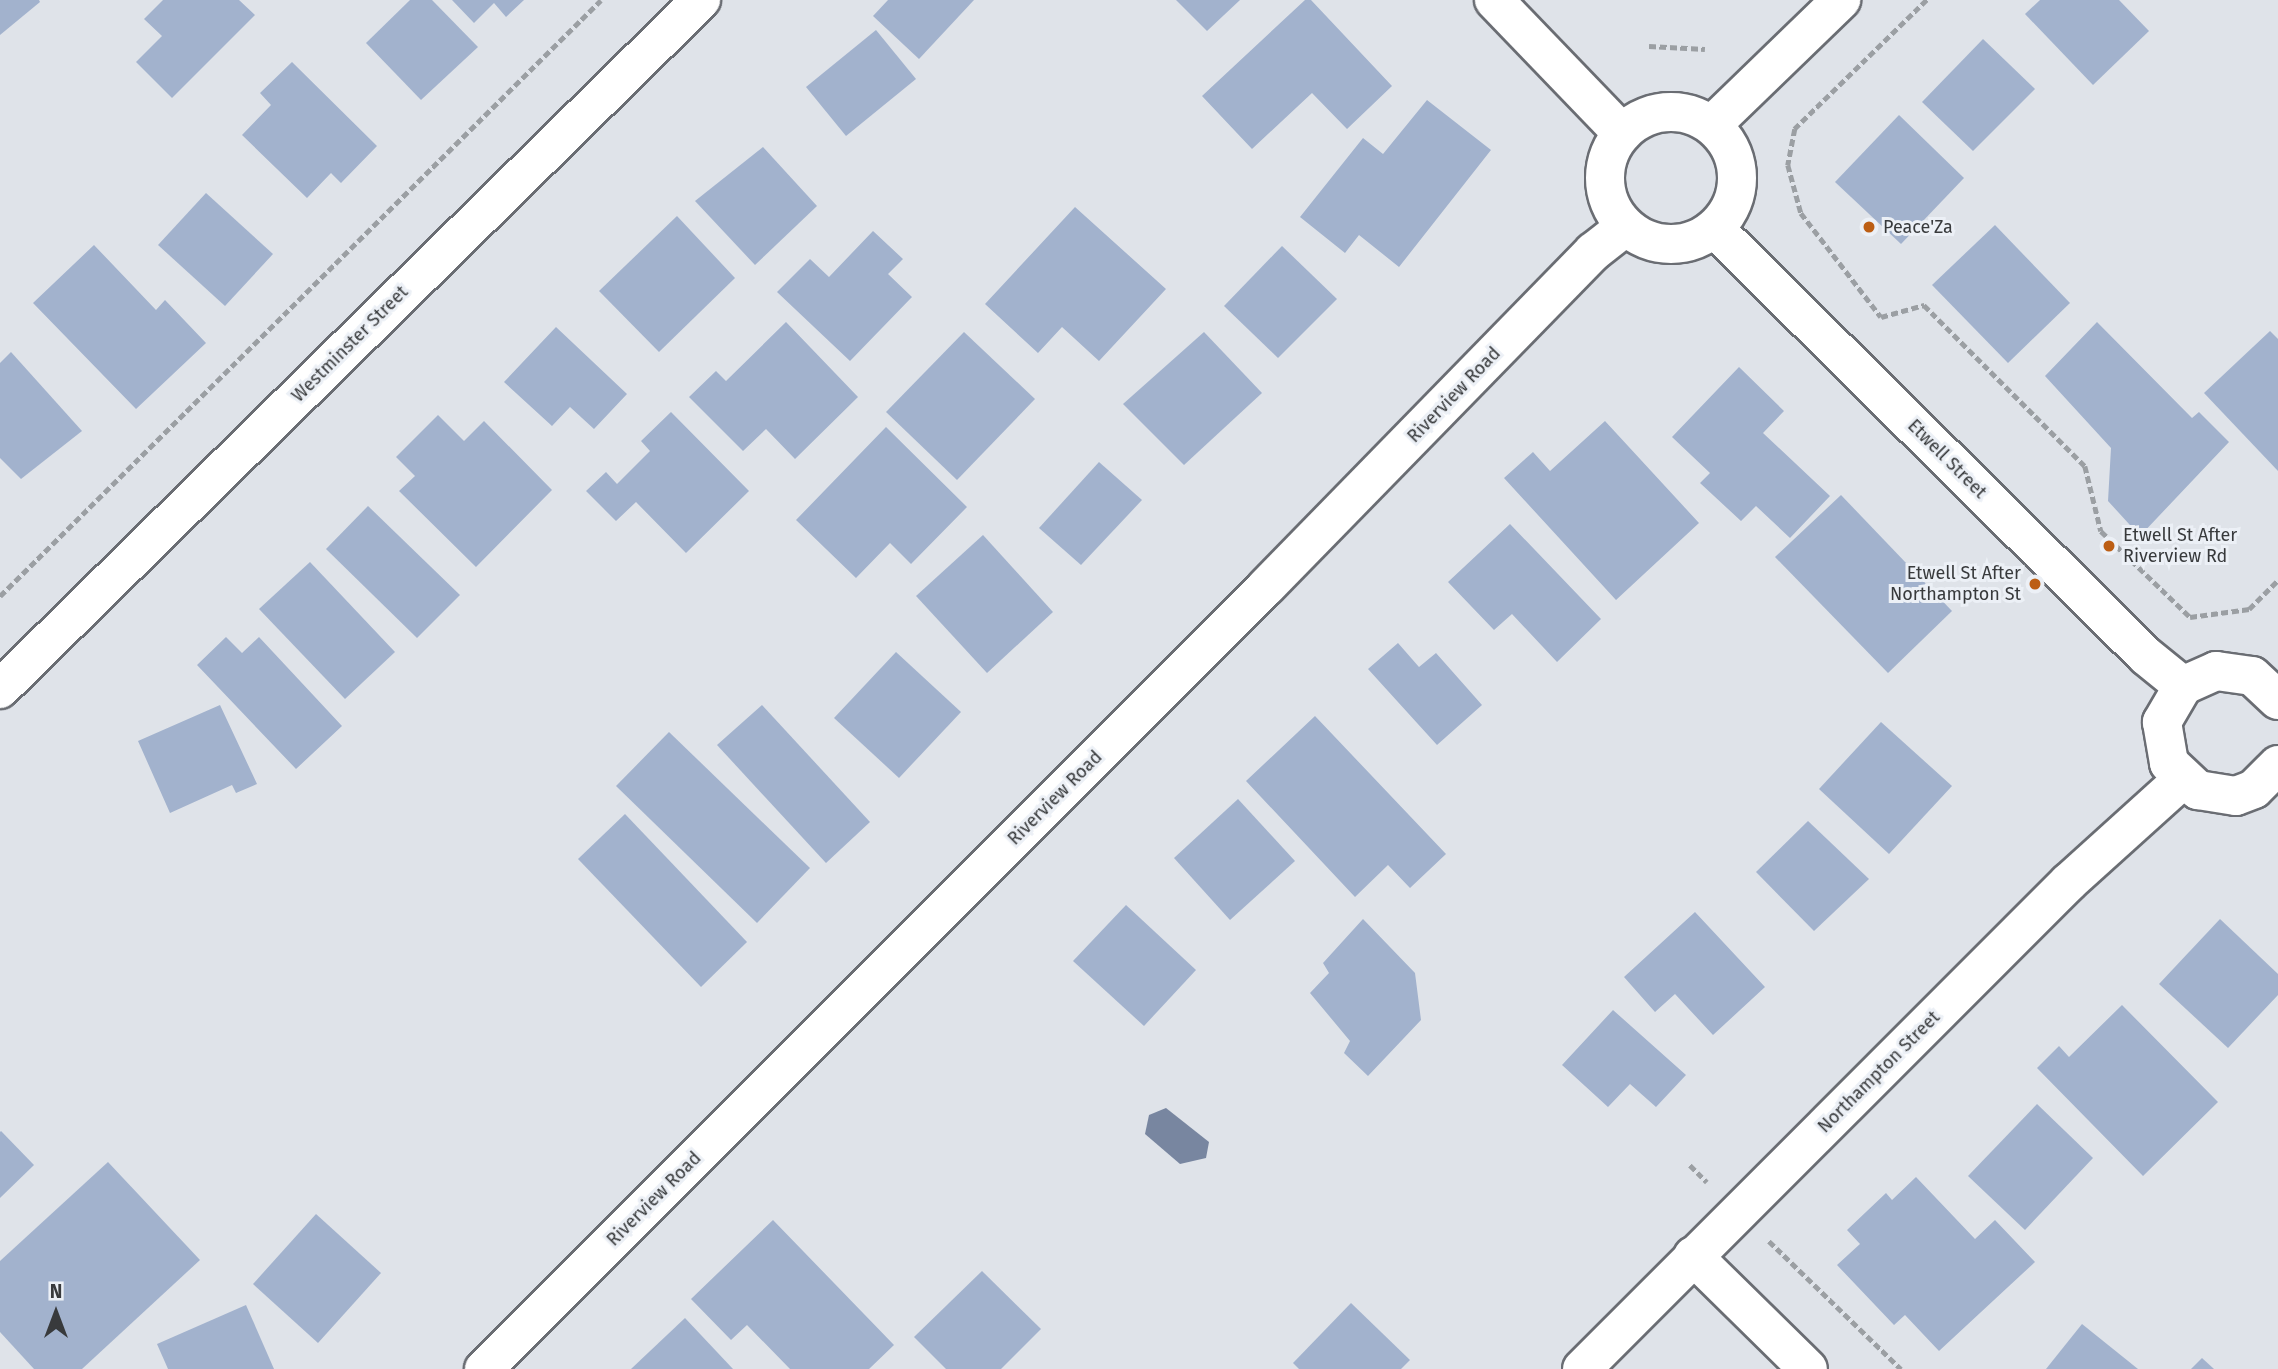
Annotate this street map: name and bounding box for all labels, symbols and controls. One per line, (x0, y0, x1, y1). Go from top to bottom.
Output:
place label: Peace'Za (1883, 216, 1953, 238)
marker: Peace'Za (1861, 219, 1877, 235)
street label: Westminster Street (287, 281, 413, 407)
street label: Riverview Road (1403, 343, 1505, 447)
street label: Etwell Street (1903, 415, 1991, 503)
place label: Etwell St After Riverview Rd (2123, 525, 2237, 568)
marker: Etwell St After Riverview Rd (2101, 538, 2117, 554)
place label: Etwell St After Northampton St (1890, 563, 2021, 606)
marker: Etwell St After Northampton St (2027, 576, 2043, 592)
street label: Riverview Road (1003, 746, 1107, 850)
street label: Northampton Street (1814, 1007, 1944, 1137)
street label: Riverview Road (602, 1147, 706, 1251)
north arrow (21, 1278, 91, 1348)
text: N (50, 1280, 62, 1303)

